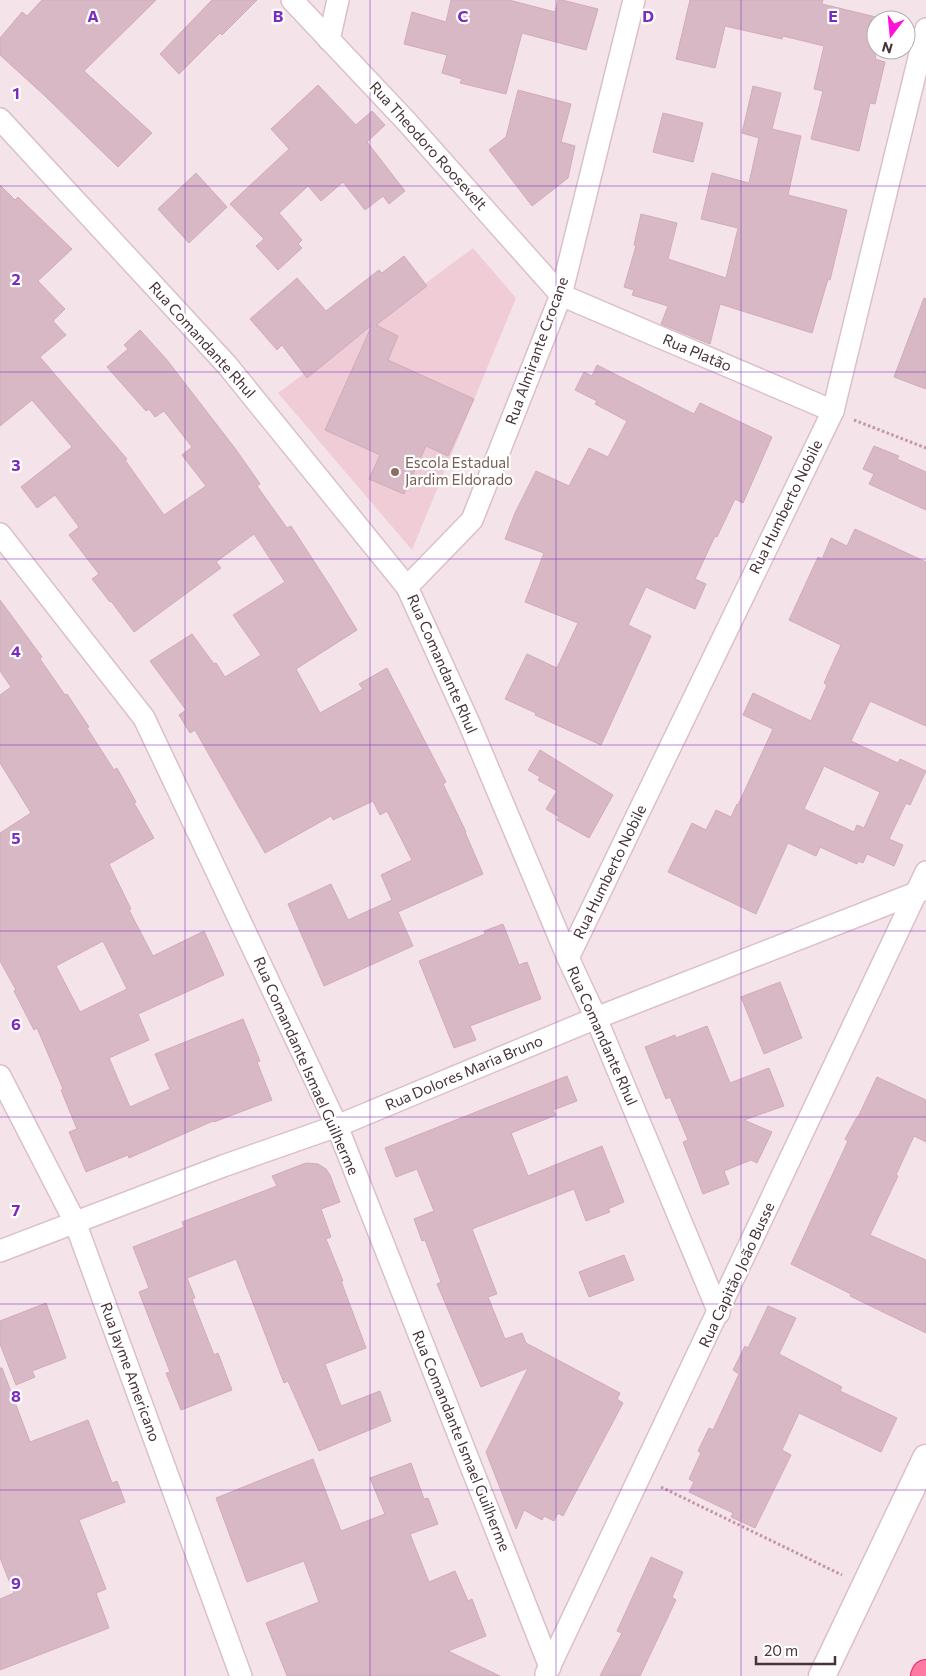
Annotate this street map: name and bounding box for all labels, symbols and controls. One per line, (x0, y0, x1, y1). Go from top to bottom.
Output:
text: A (87, 6, 99, 25)
text: B (273, 6, 284, 25)
text: C (458, 6, 469, 25)
text: D (642, 6, 654, 25)
text: E (828, 6, 838, 25)
north arrow (866, 10, 916, 60)
text: N (880, 38, 895, 58)
street label: Rua Theodoro Roosevelt (366, 77, 491, 213)
text: 1 (12, 83, 20, 102)
text: 2 (11, 269, 21, 288)
street label: Rua Almirante Crocane (501, 274, 571, 427)
street label: Rua Comandante Rhul (146, 277, 260, 401)
street label: Rua Platão (660, 330, 735, 375)
street label: Rua Humberto Nobile (745, 436, 825, 577)
place label: Escola Estadual Jardim Eldorado (405, 453, 513, 488)
text: 3 (11, 455, 21, 474)
marker: Escola Estadual Jardim Eldorado (389, 466, 401, 478)
street label: Rua Comandante Rhul (404, 591, 482, 736)
text: 4 (11, 641, 21, 660)
street label: Rua Humberto Nobile (569, 801, 649, 942)
text: 5 (11, 828, 21, 847)
street label: Rua Comandante Ismael Guilherme (251, 954, 363, 1178)
street label: Rua Comandante Rhul (564, 963, 642, 1108)
text: 6 (11, 1014, 21, 1033)
street label: Rua Dolores Maria Bruno (382, 1031, 545, 1113)
street label: Rua Capitão João Busse (695, 1199, 778, 1350)
text: 7 (12, 1200, 21, 1219)
street label: Rua Jayme Americano (97, 1300, 165, 1444)
street label: Rua Comandante Ismael Guilherme (409, 1327, 515, 1554)
text: 8 (11, 1386, 21, 1405)
text: 9 (11, 1573, 21, 1592)
scale bar (756, 1634, 835, 1666)
text: 20 m (764, 1641, 798, 1659)

